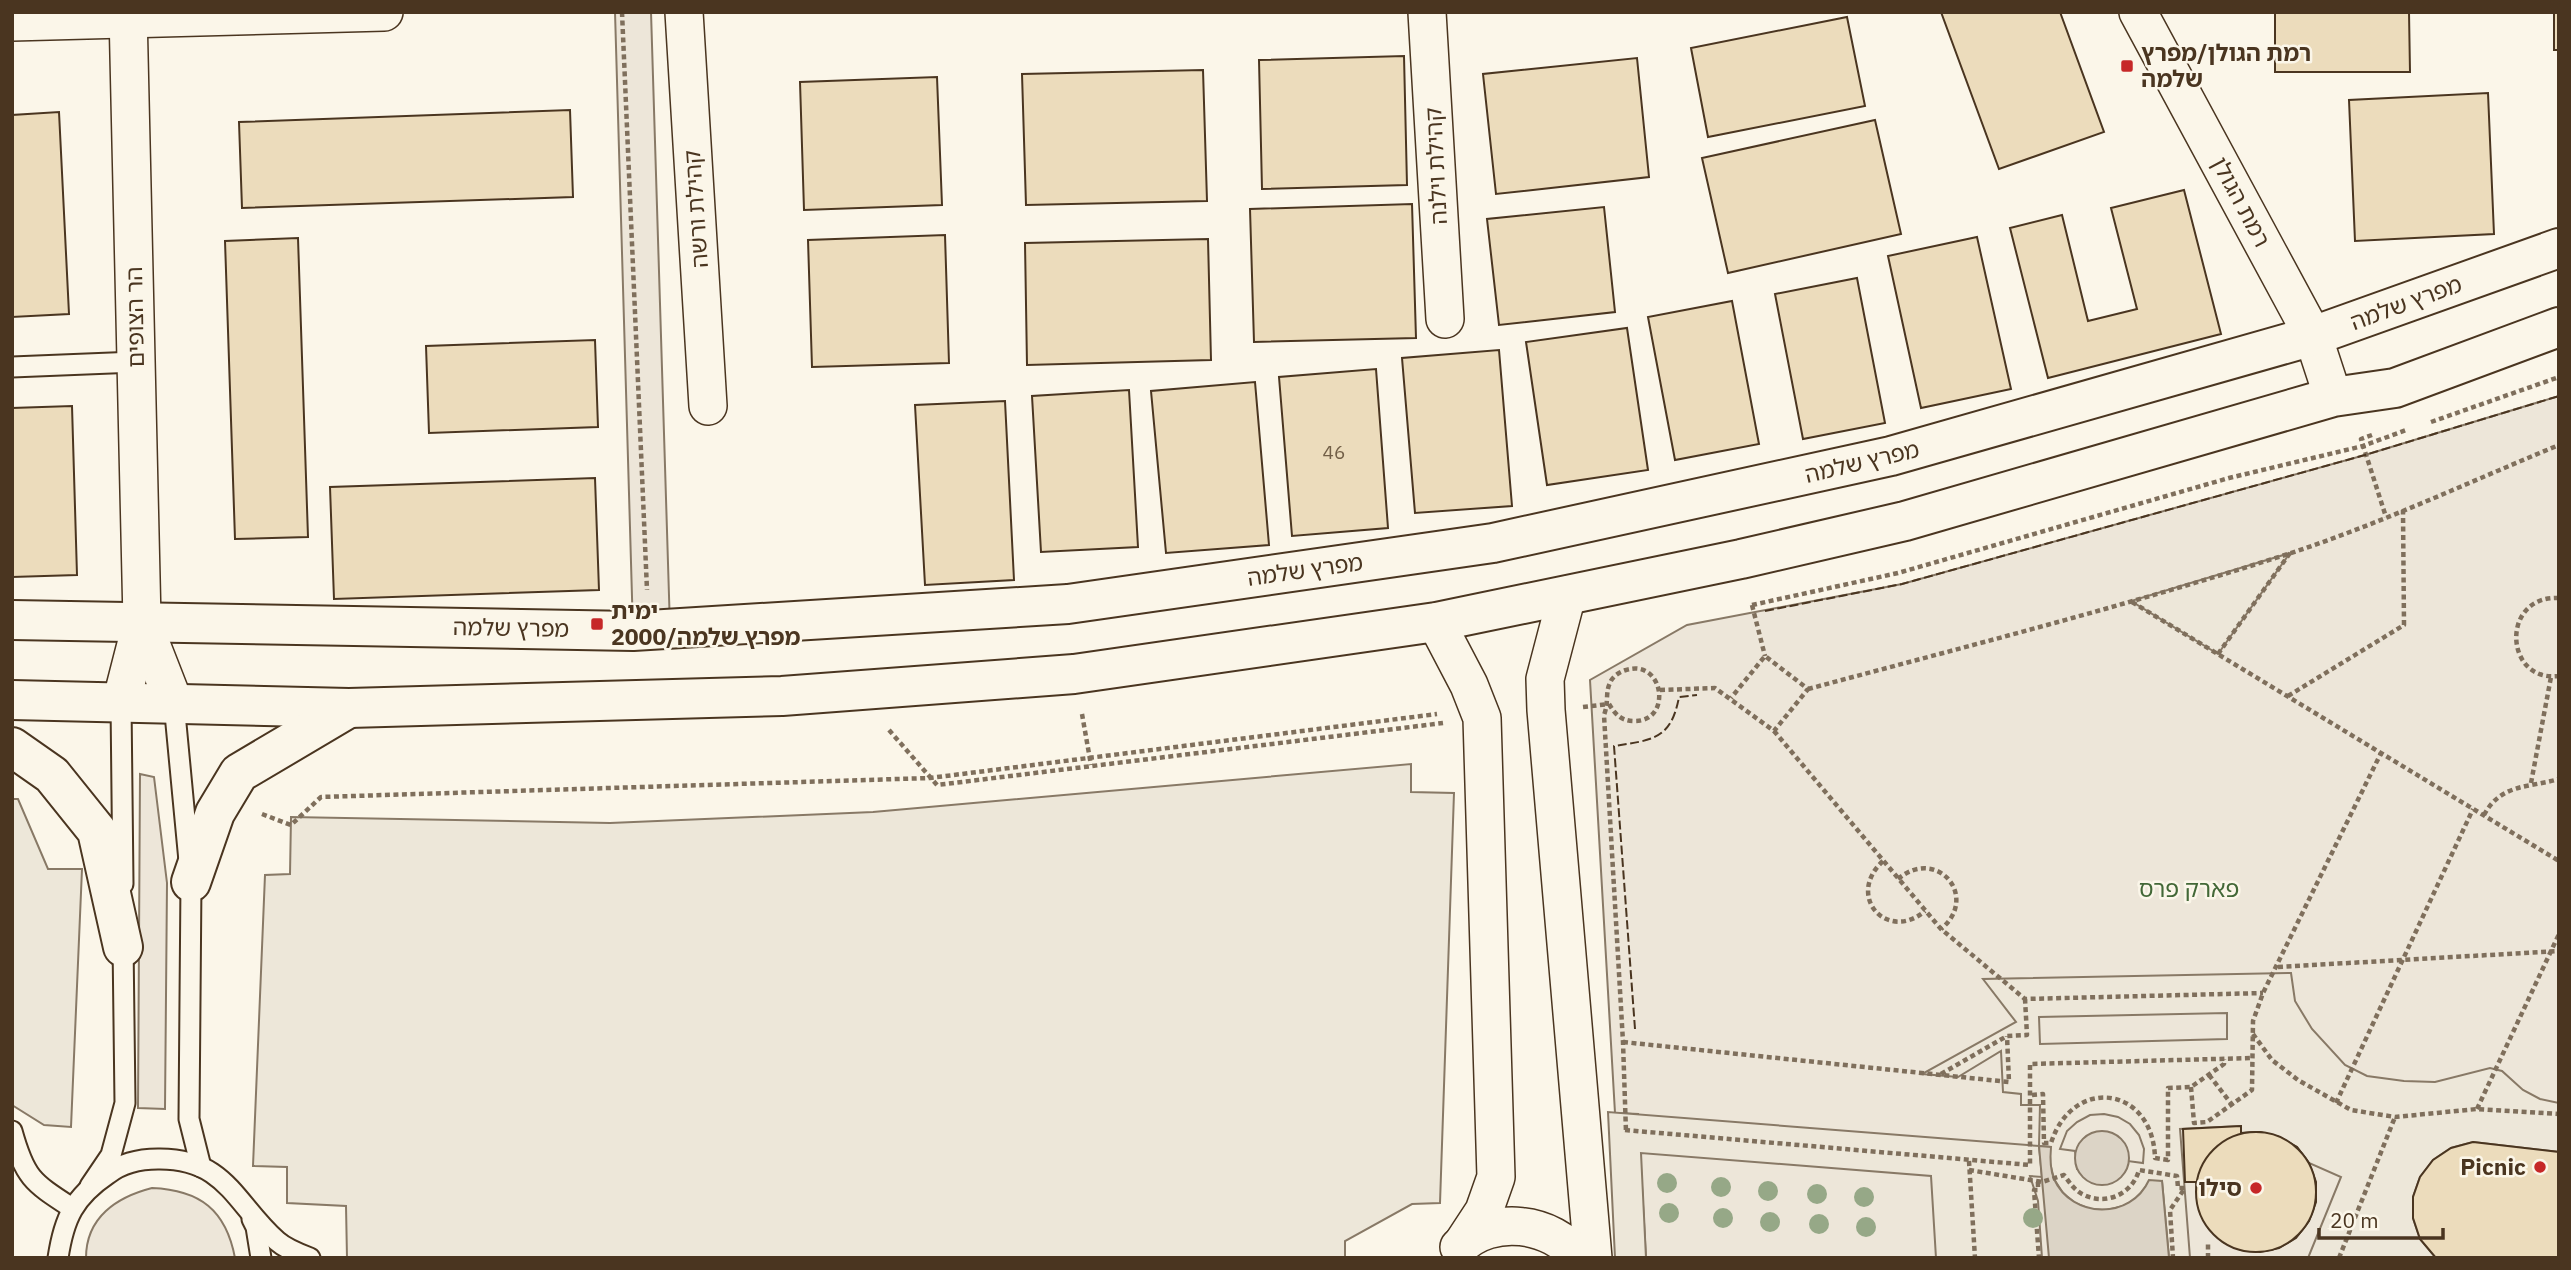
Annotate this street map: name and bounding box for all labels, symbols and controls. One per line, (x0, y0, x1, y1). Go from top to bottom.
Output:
place label: רמת הגולן/מפרץ שלמה (2141, 37, 2311, 93)
marker: רמת הגולן/מפרץ שלמה (2119, 58, 2135, 74)
street label: קהילת וילנה (1417, 107, 1453, 226)
street label: קהילת ורשה (676, 149, 714, 269)
street label: רמת הגולן (2206, 151, 2278, 252)
street label: הר הצופים (118, 266, 150, 368)
street label: מפרץ שלמה (2346, 268, 2465, 336)
street label: מפרץ שלמה (1802, 433, 1922, 489)
house number: 46 (1323, 440, 1345, 464)
street label: מפרץ שלמה (1245, 546, 1365, 592)
place label: ימית 2000/מפרץ שלמה (611, 595, 800, 651)
street label: מפרץ שלמה (453, 611, 569, 643)
marker: ימית 2000/מפרץ שלמה (589, 616, 605, 632)
park label: פארק פרס (2139, 873, 2239, 903)
place label: Picnic (2460, 1151, 2526, 1181)
marker: Picnic (2532, 1159, 2548, 1175)
place label: סילו (2198, 1172, 2242, 1202)
marker: סילו (2248, 1180, 2264, 1196)
scale bar (2319, 1196, 2443, 1240)
text: 20 m (2330, 1206, 2379, 1234)

